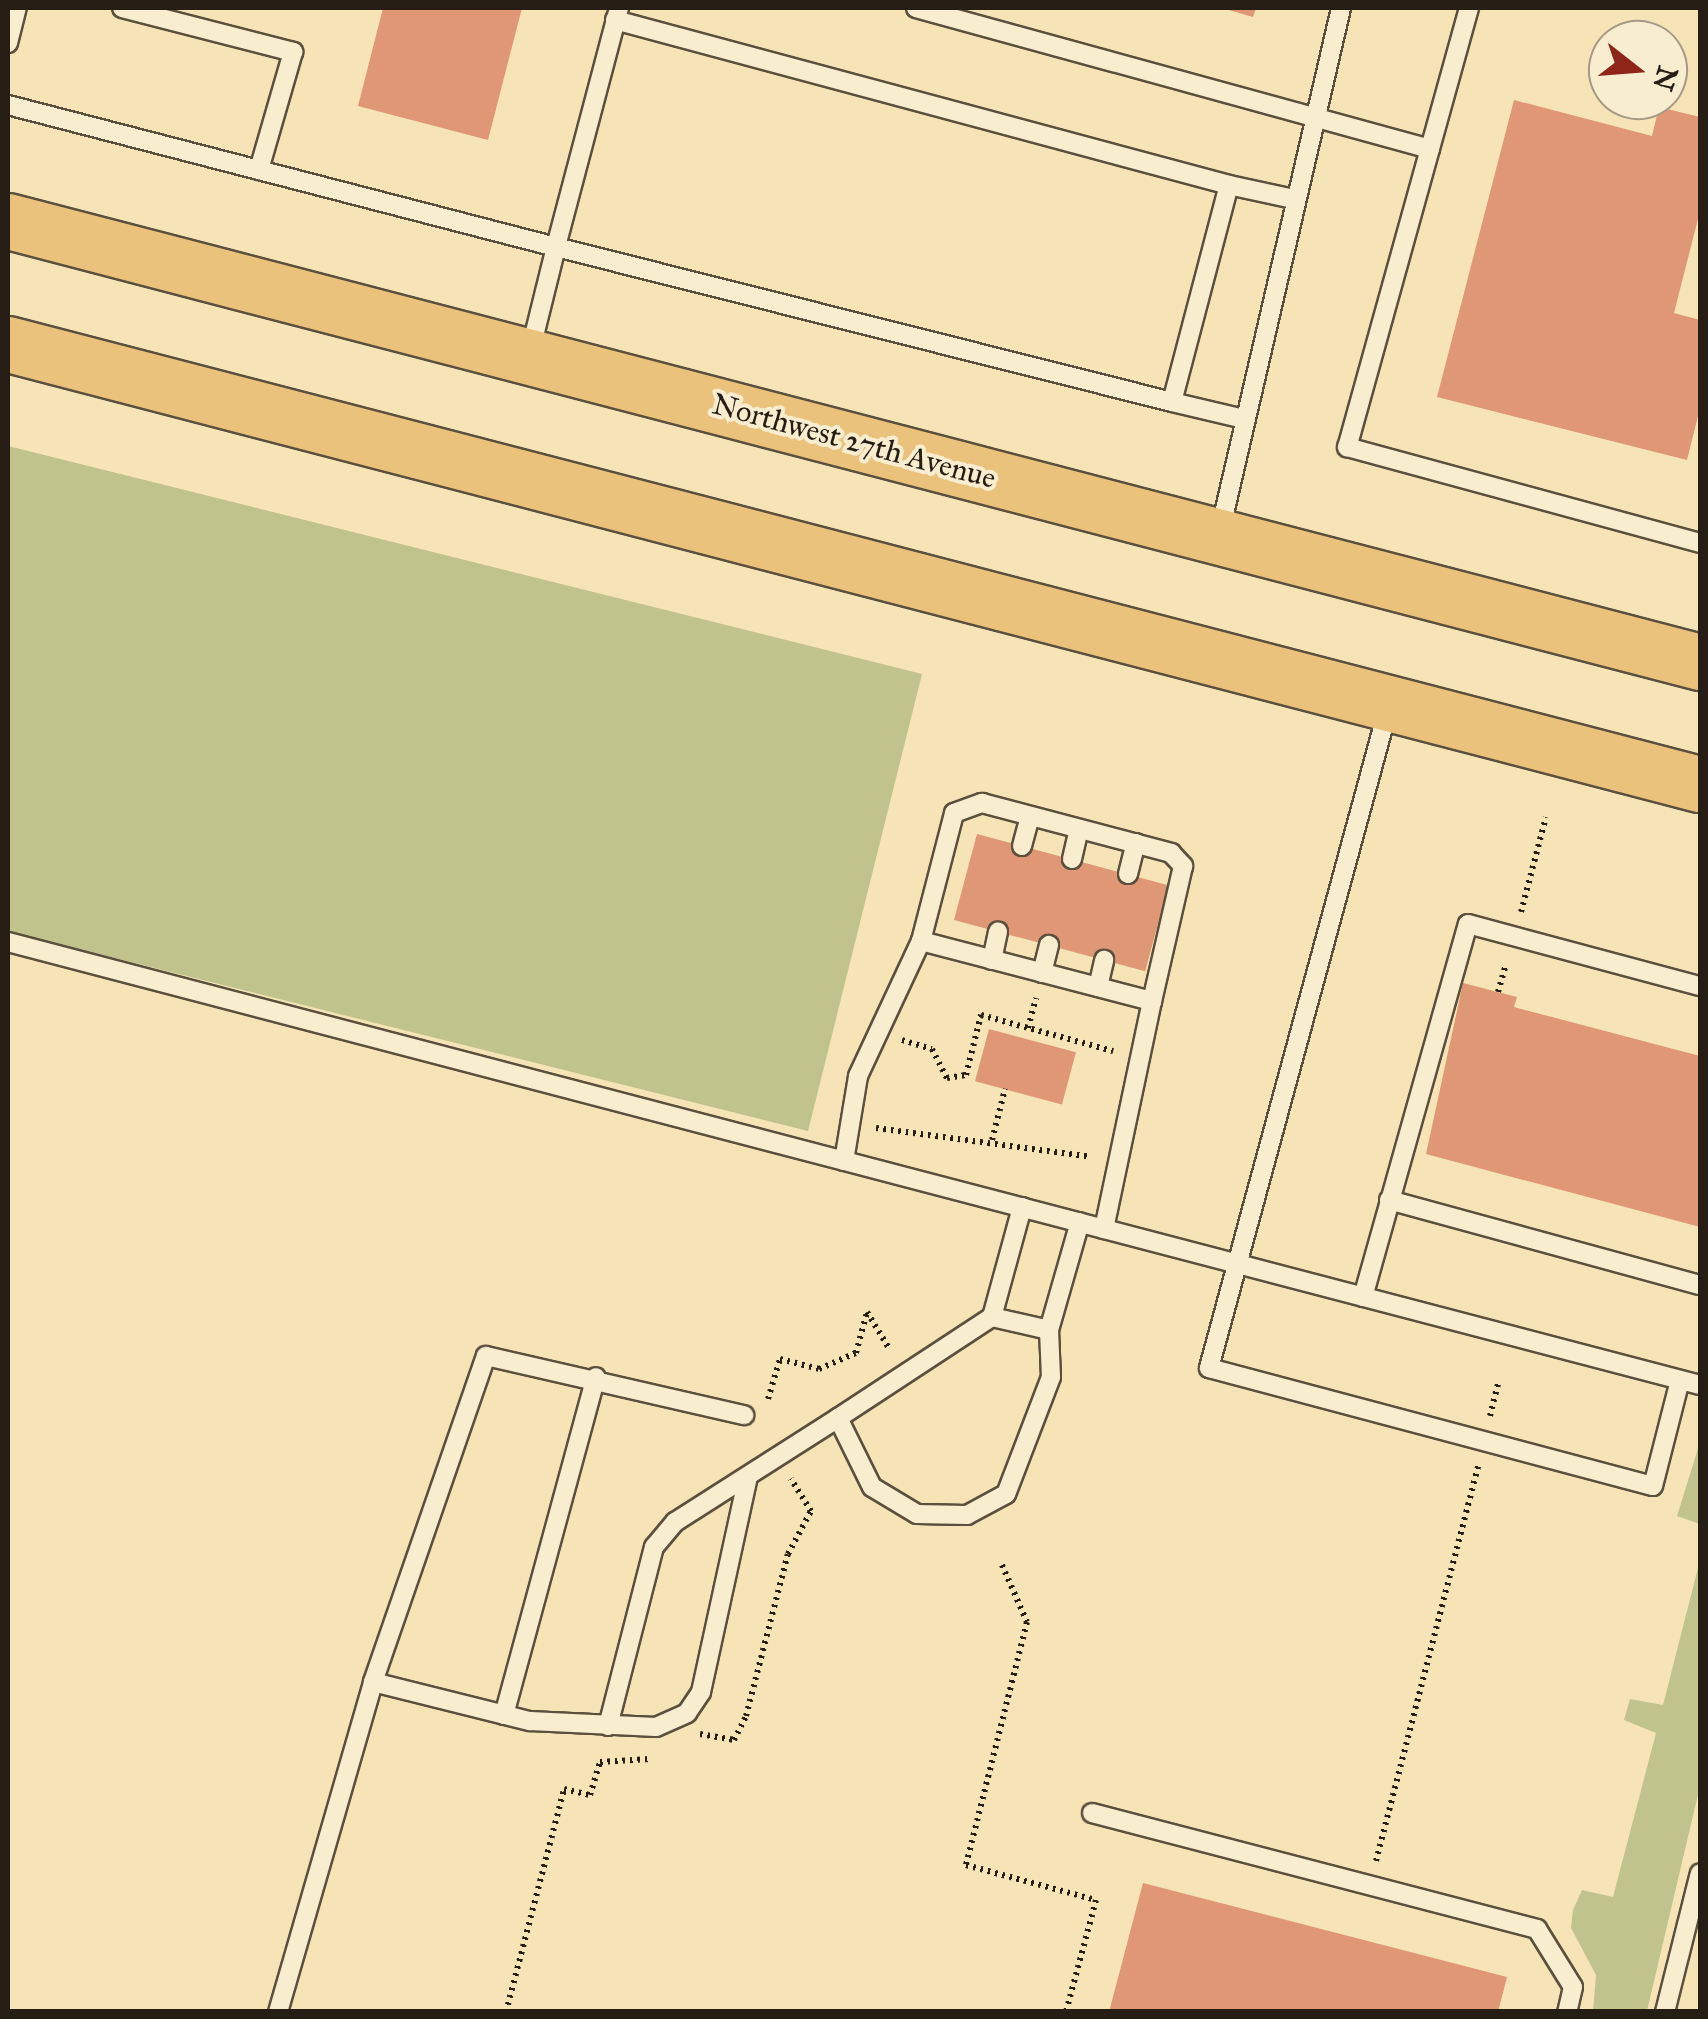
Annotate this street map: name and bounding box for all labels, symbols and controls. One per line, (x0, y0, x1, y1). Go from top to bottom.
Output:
north arrow (1588, 20, 1688, 120)
text: N (1645, 62, 1685, 95)
street label: Northwest 27th Avenue (708, 386, 1000, 496)

